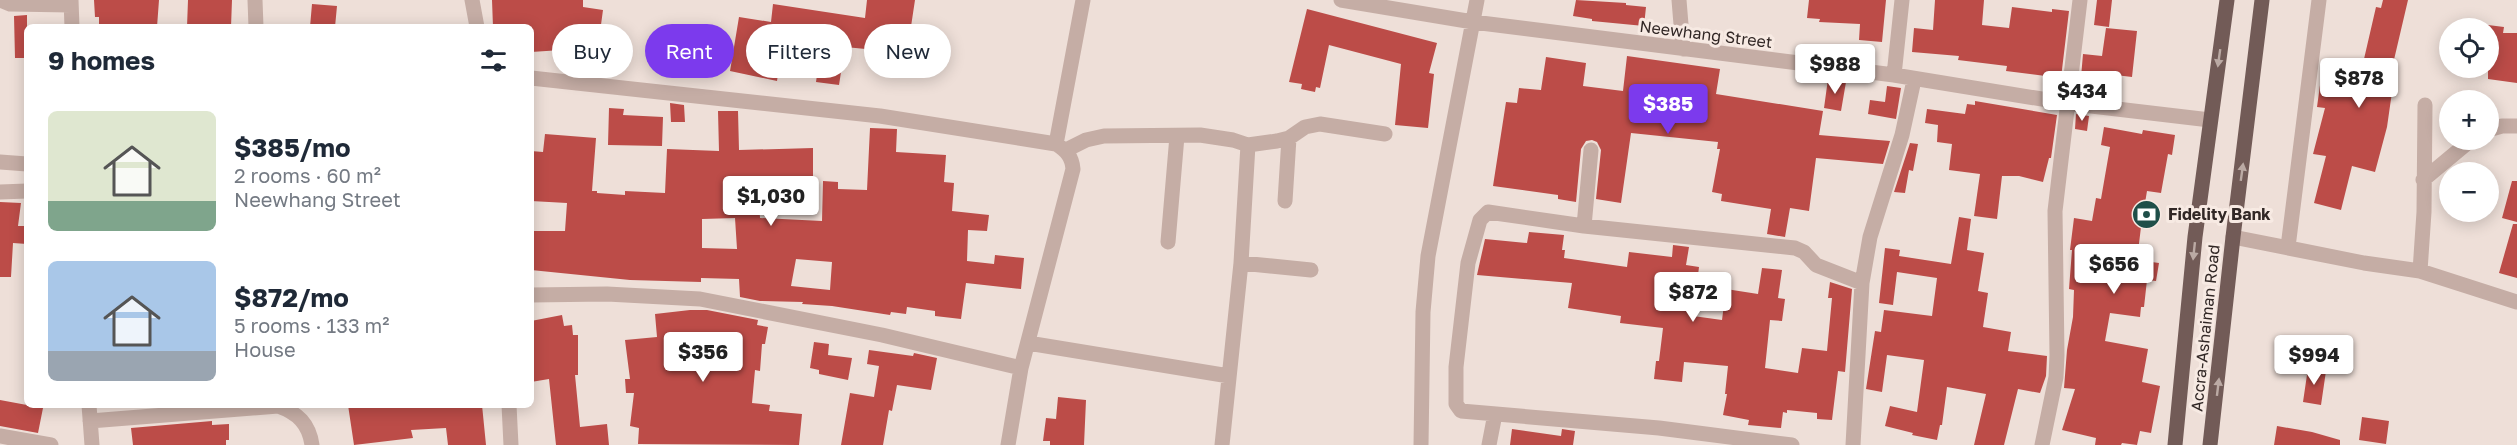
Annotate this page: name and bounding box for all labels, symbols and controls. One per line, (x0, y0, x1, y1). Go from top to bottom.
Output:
street label: Neewhang Street (1639, 16, 1773, 52)
map controls (2439, 18, 2499, 222)
button: locate (2439, 18, 2499, 78)
chip: Buy (552, 24, 633, 78)
chip: Rent (645, 24, 734, 78)
chip: Filters (746, 24, 852, 78)
chip: New (864, 24, 951, 78)
icon: filters (477, 44, 510, 77)
pin: $988 (1799, 44, 1871, 95)
text: 9 homes (48, 45, 155, 76)
one-way arrow (2215, 49, 2224, 68)
text: $988 (1809, 51, 1861, 75)
pin: $878 (2323, 58, 2395, 109)
text: $878 (2334, 65, 2384, 89)
pin: $434 (2046, 71, 2118, 122)
text: $434 (2057, 78, 2107, 102)
pin: $385 (1632, 84, 1704, 135)
button: + (2439, 90, 2499, 150)
text: $385 (1643, 91, 1693, 115)
text: $385/mo (234, 132, 351, 163)
icon: home (96, 135, 168, 207)
button: − (2439, 162, 2499, 222)
text: 2 rooms · 60 m² (234, 163, 381, 187)
one-way arrow (2237, 163, 2246, 182)
pin: $1,030 (722, 176, 820, 227)
text: $1,030 (737, 183, 805, 207)
text: Neewhang Street (234, 187, 401, 211)
bank icon: Fidelity Bank (2131, 198, 2163, 230)
place label: Fidelity Bank (2168, 204, 2271, 224)
one-way arrow (2189, 242, 2199, 261)
pin: $656 (2078, 244, 2150, 295)
street label: Accra-Ashaiman Road (2186, 244, 2224, 412)
text: $656 (2089, 251, 2140, 275)
pin: $872 (1657, 272, 1729, 323)
text: $872 (1668, 279, 1718, 303)
text: $872/mo (234, 282, 349, 313)
icon: home (96, 285, 168, 357)
text: 5 rooms · 133 m² (234, 313, 390, 337)
pin: $356 (667, 332, 739, 383)
pin: $994 (2278, 335, 2350, 386)
text: House (234, 337, 296, 361)
text: $356 (678, 339, 728, 363)
text: $994 (2288, 342, 2340, 366)
one-way arrow (2213, 377, 2222, 396)

